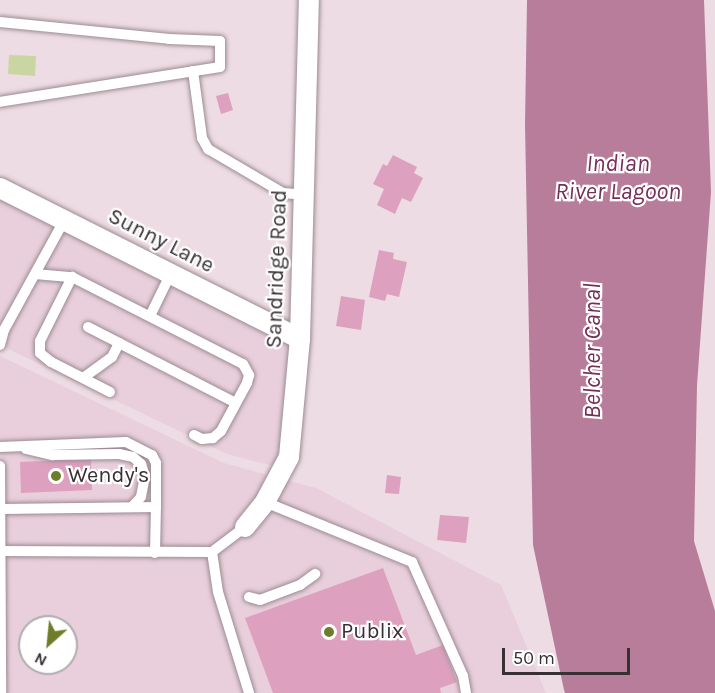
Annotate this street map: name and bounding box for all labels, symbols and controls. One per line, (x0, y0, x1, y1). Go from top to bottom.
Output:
water label: Indian River Lagoon (555, 150, 681, 206)
street label: Sandridge Road (261, 189, 293, 349)
street label: Sunny Lane (104, 203, 218, 279)
water label: Belcher Canal (579, 283, 607, 419)
place label: Wendy's (68, 463, 149, 489)
marker: Wendy's (49, 469, 63, 483)
north arrow (18, 615, 78, 675)
place label: Publix (341, 619, 404, 645)
marker: Publix (322, 625, 336, 639)
scale bar (505, 636, 632, 674)
text: 50 m (513, 647, 555, 669)
text: N (31, 649, 50, 671)

